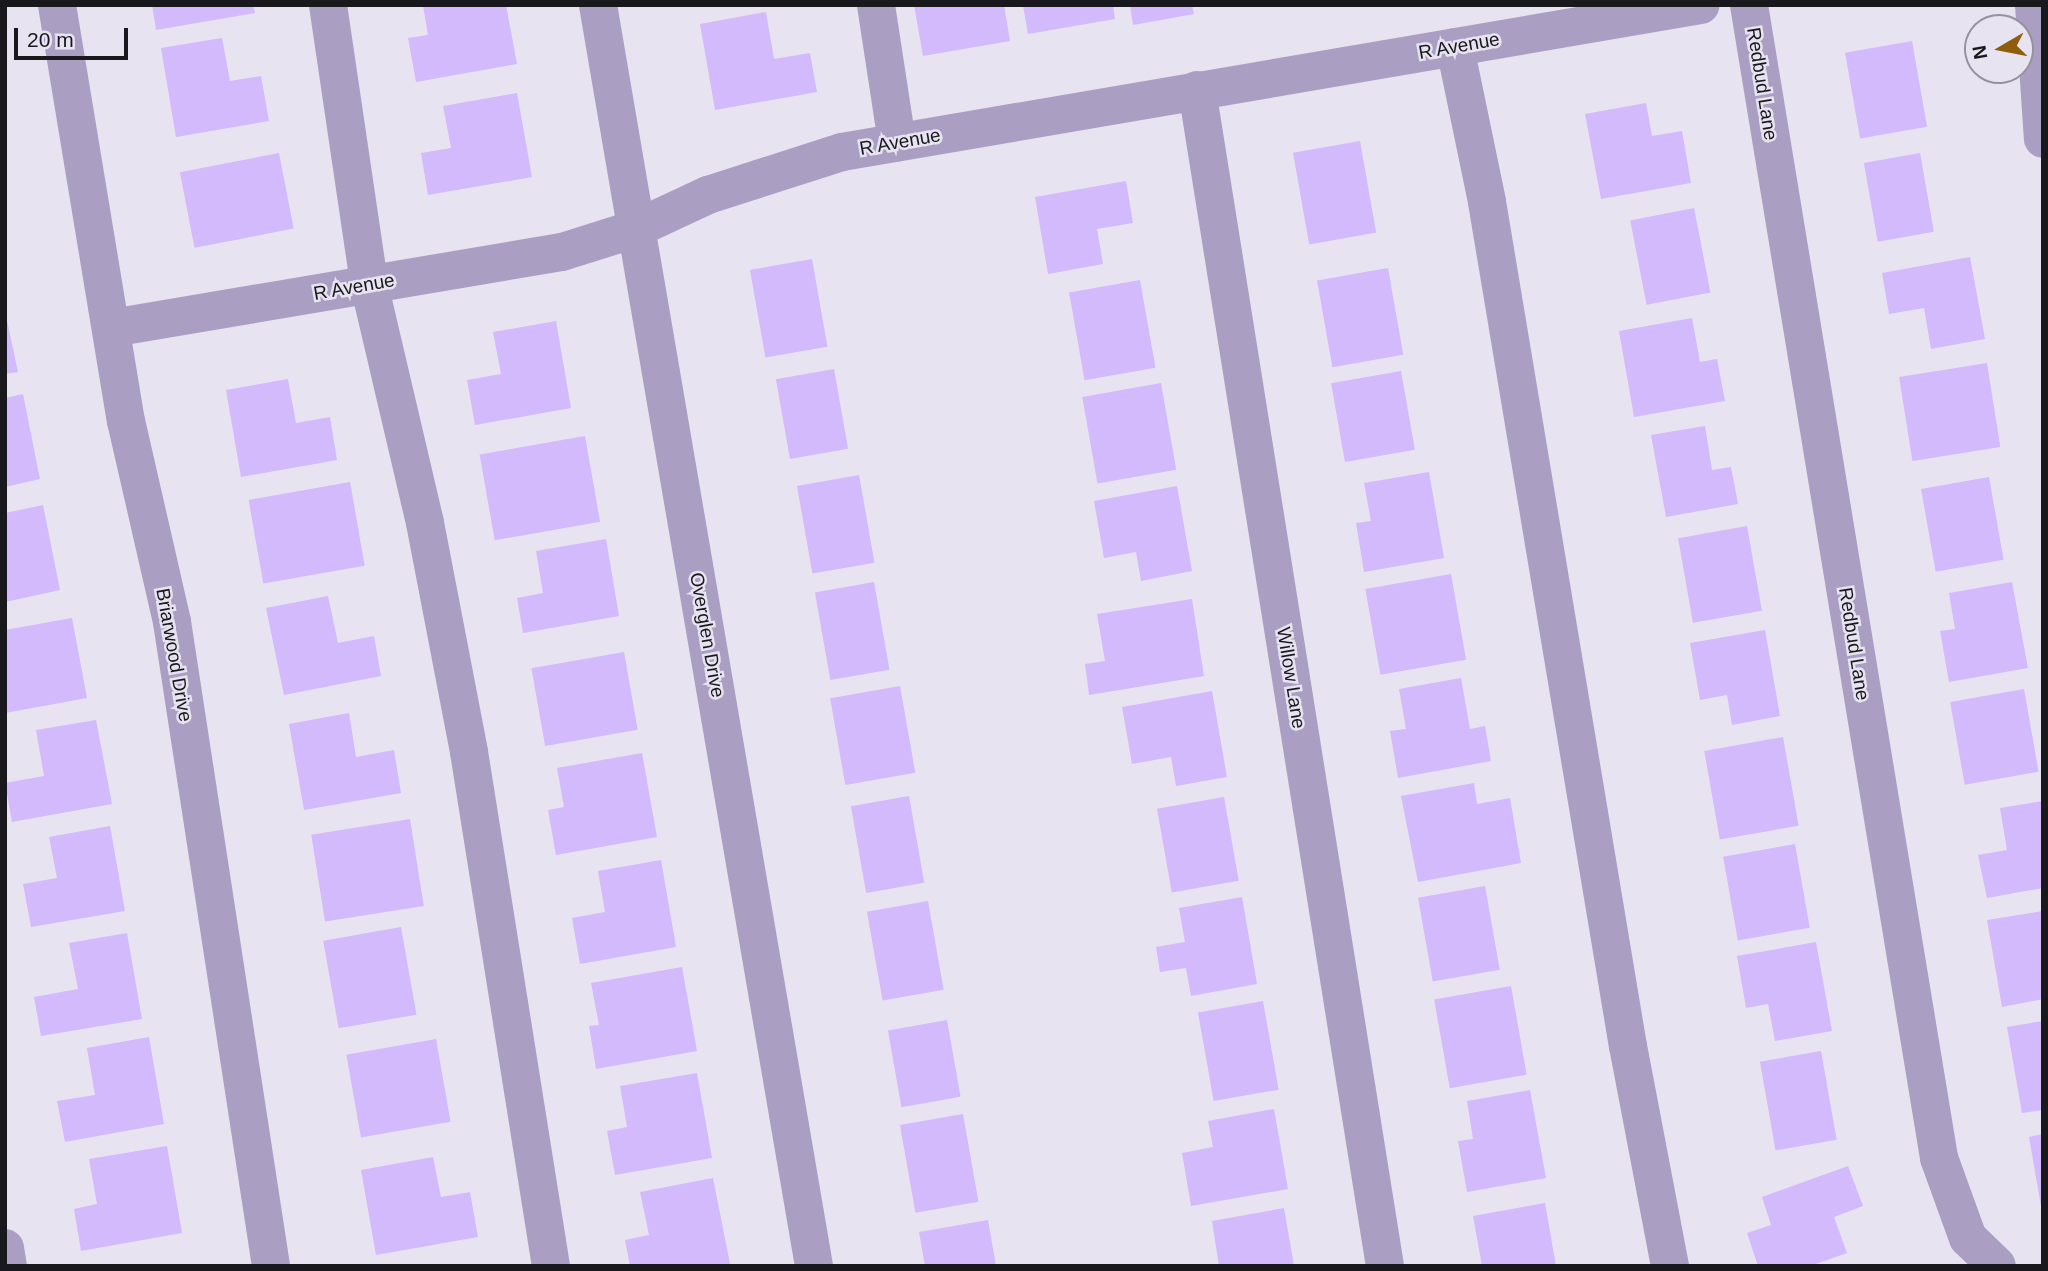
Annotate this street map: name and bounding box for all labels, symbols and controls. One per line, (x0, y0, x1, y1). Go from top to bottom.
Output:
scale bar (18, 14, 131, 58)
north arrow (1964, 14, 2034, 84)
street label: Redbud Lane (1742, 26, 1782, 142)
text: 20 m (27, 28, 74, 51)
street label: R Avenue (1416, 28, 1502, 64)
text: N (1968, 44, 1991, 61)
street label: R Avenue (857, 124, 943, 160)
street label: R Avenue (311, 269, 397, 305)
street label: Overglen Drive (685, 571, 729, 699)
street label: Briarwood Drive (151, 586, 197, 724)
street label: Redbud Lane (1834, 586, 1874, 702)
street label: Willow Lane (1272, 626, 1310, 730)

